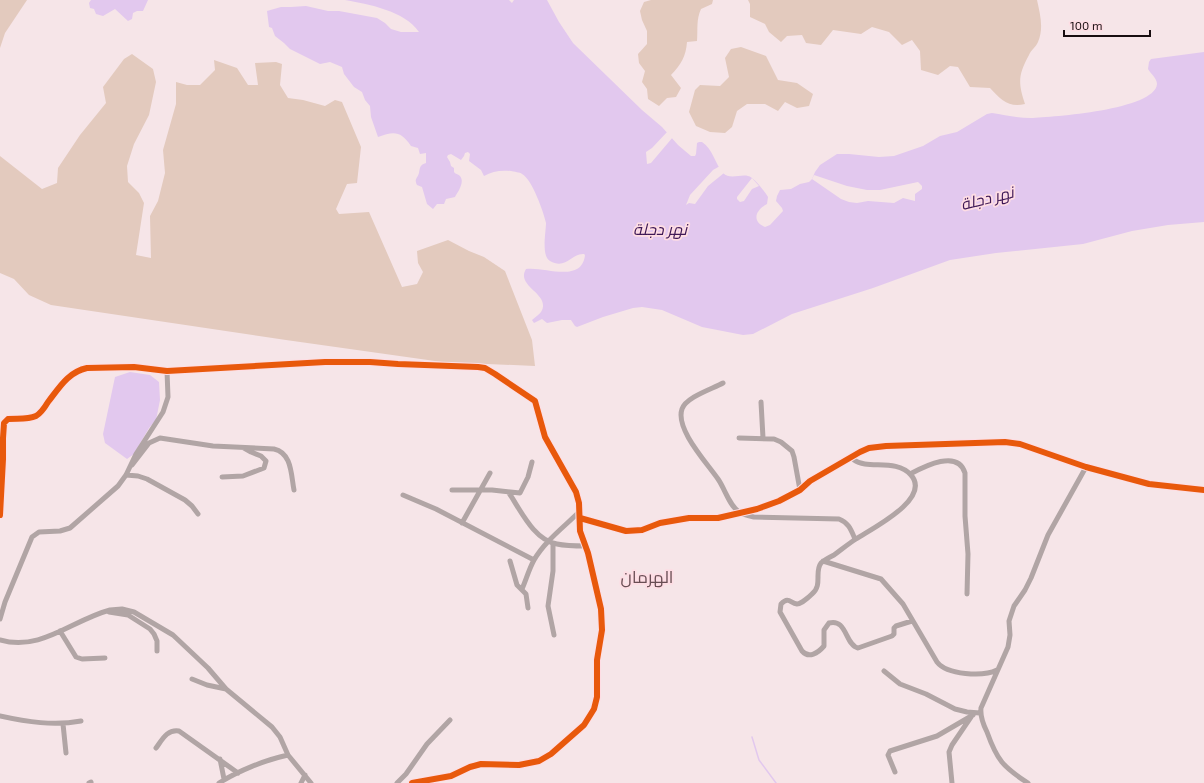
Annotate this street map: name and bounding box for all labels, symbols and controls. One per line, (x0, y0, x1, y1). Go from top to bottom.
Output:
scale bar (1064, 12, 1150, 38)
text: 100 m (1070, 18, 1102, 32)
water label: نهر دجلة (958, 181, 1017, 214)
water label: نهر دجلة (633, 219, 689, 239)
district label: الهرمان (621, 566, 673, 588)

